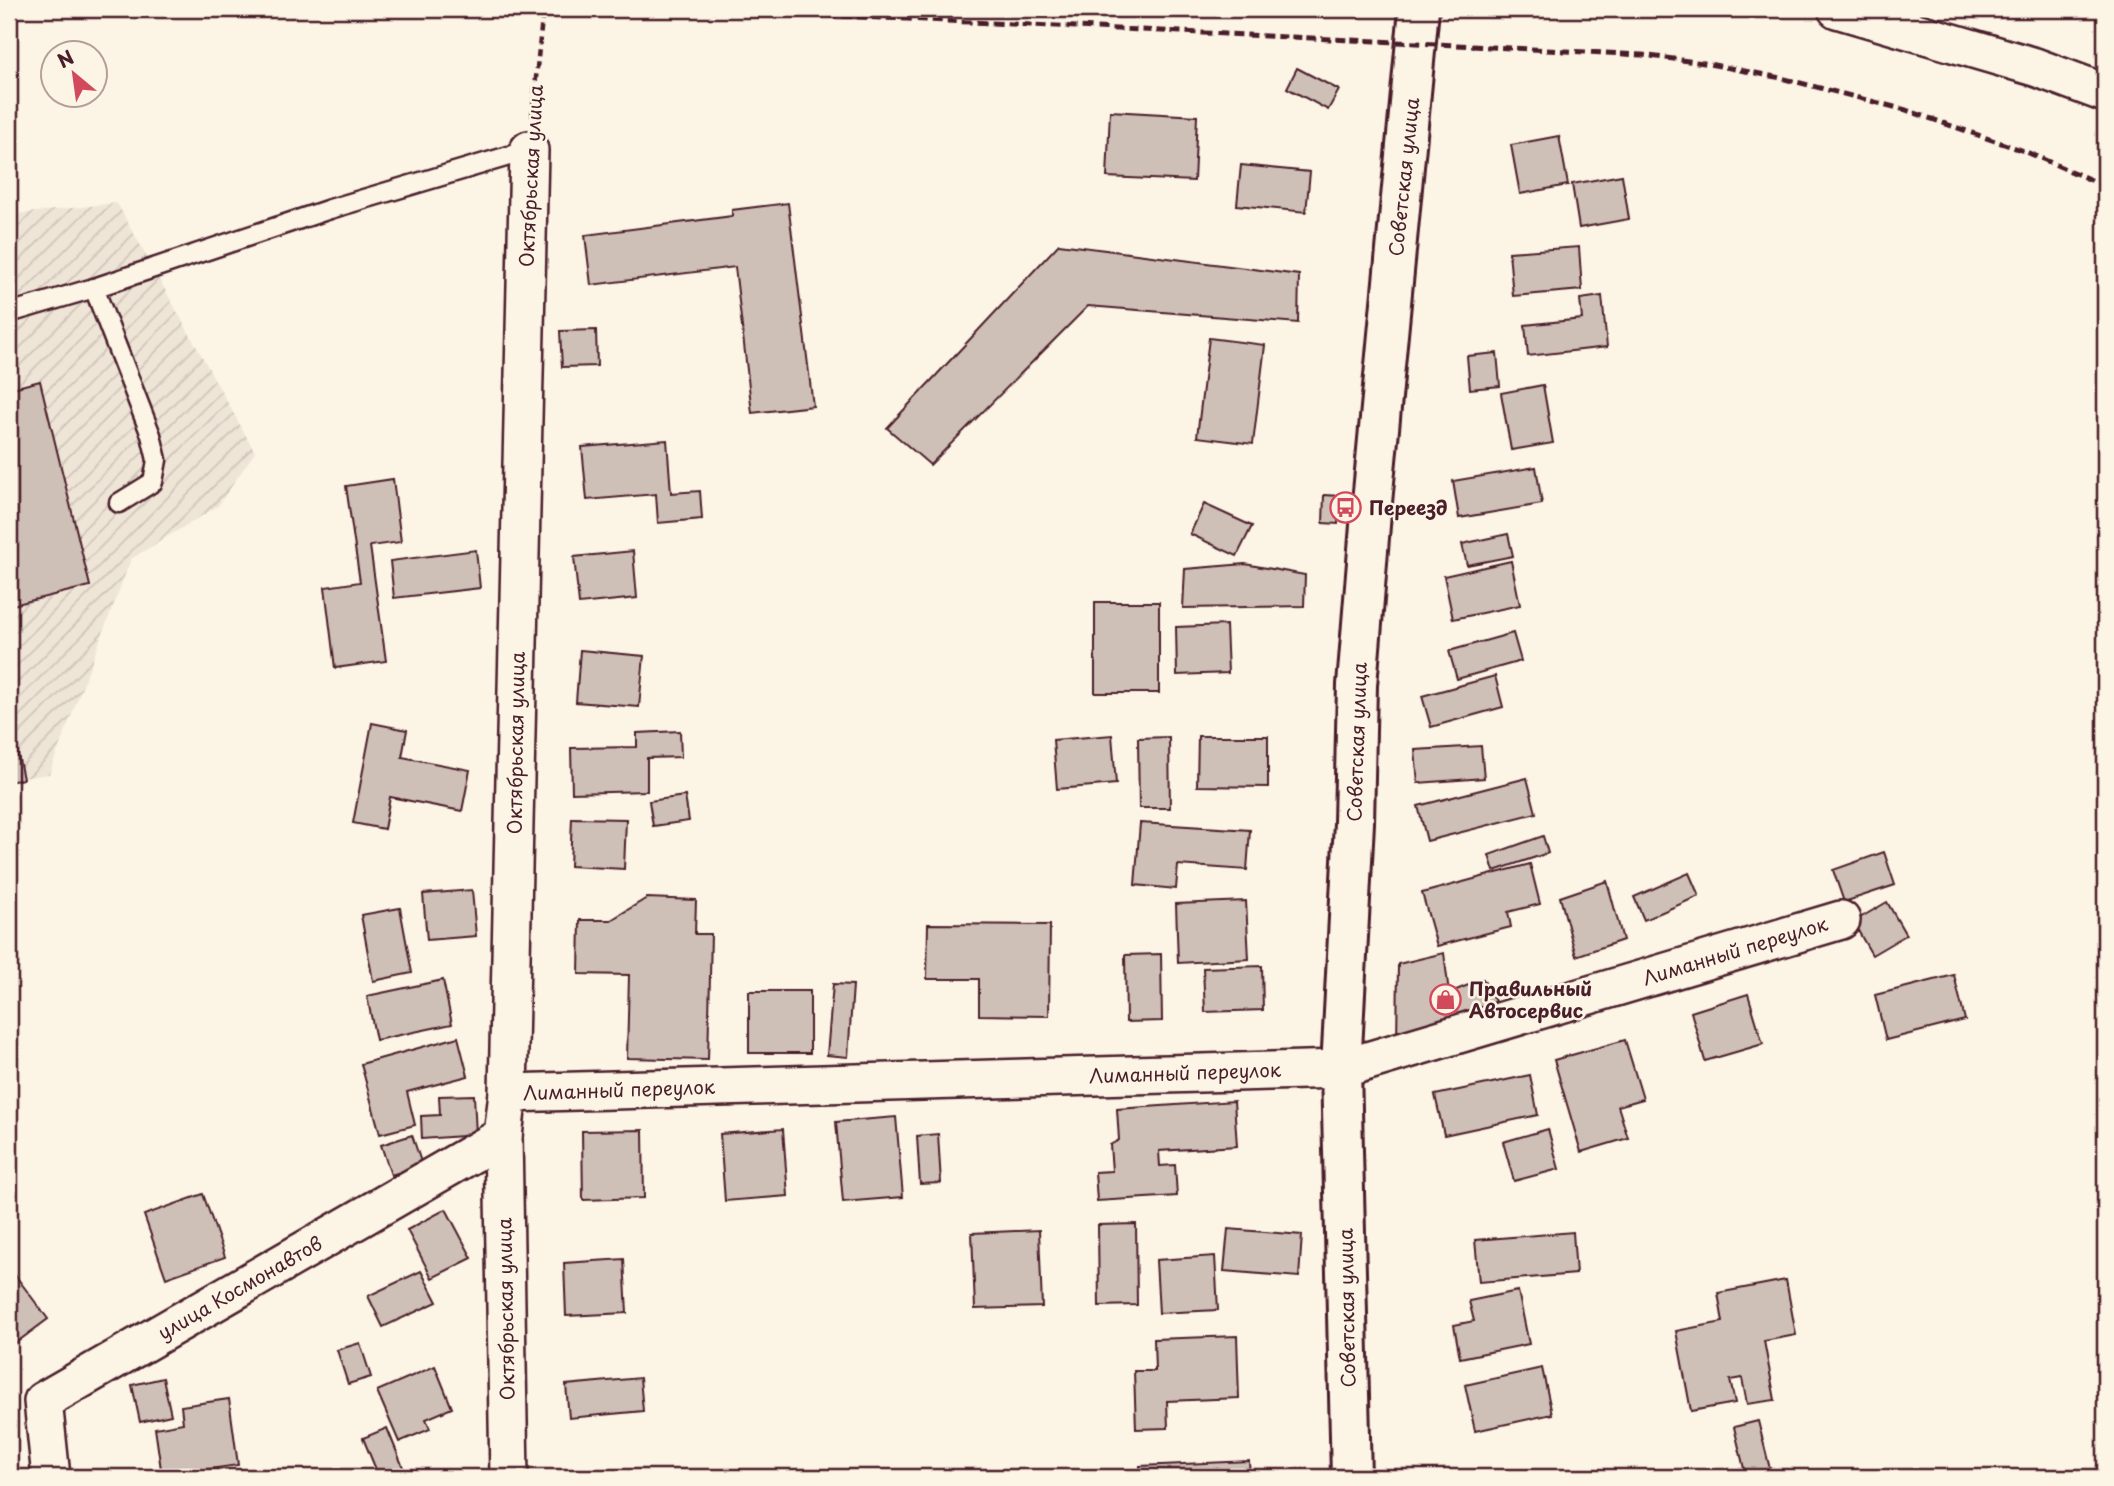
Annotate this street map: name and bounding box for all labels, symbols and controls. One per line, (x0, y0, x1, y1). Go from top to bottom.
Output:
north arrow (38, 38, 108, 108)
text: N (52, 42, 79, 74)
street label: Октябрьская улица (511, 84, 549, 268)
street label: Советская улица (1381, 96, 1425, 258)
bus stop icon: Переезд (1329, 491, 1363, 525)
place label: Переезд (1369, 493, 1448, 521)
street label: Октябрьская улица (499, 651, 531, 835)
street label: Советская улица (1339, 662, 1373, 822)
street label: Лиманный переулок (1639, 908, 1831, 992)
place label: Правильный Автосервис (1469, 974, 1592, 1024)
shop icon: Правильный Автосервис (1429, 983, 1463, 1017)
street label: Лиманный переулок (1088, 1055, 1282, 1089)
street label: Лиманный переулок (522, 1072, 716, 1106)
street label: Октябрьская улица (489, 1217, 521, 1401)
street label: Советская улица (1331, 1228, 1361, 1388)
street label: улица Космонавтов (152, 1229, 327, 1346)

